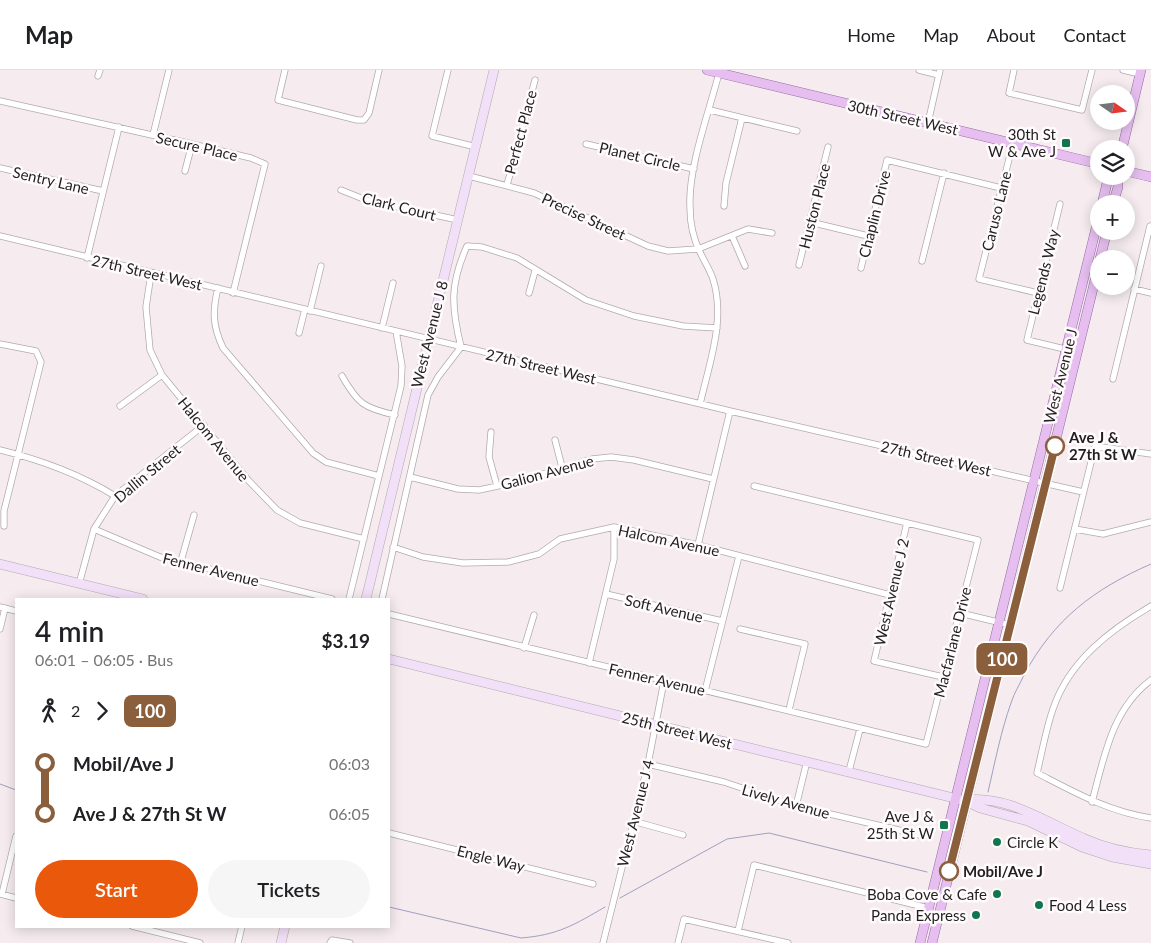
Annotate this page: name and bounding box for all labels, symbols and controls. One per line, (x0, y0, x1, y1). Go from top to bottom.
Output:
text: Map (25, 20, 73, 49)
text: Home (847, 24, 895, 46)
text: Map (923, 24, 959, 46)
text: About (987, 24, 1036, 46)
text: Contact (1064, 24, 1126, 46)
north arrow (1090, 85, 1135, 130)
map controls (1090, 85, 1135, 295)
street label: Perfect Place (500, 88, 540, 176)
street label: 30th Street West (846, 96, 960, 139)
place label: 30th St W & Ave J (988, 125, 1057, 160)
street label: Secure Place (154, 128, 240, 164)
marker: 30th St W & Ave J (1060, 137, 1072, 149)
street label: Planet Circle (598, 138, 682, 174)
button: layers (1090, 140, 1135, 185)
street label: Huston Place (795, 161, 833, 250)
street label: Sentry Lane (11, 162, 91, 198)
street label: Chaplin Drive (854, 168, 894, 260)
street label: Caruso Lane (977, 169, 1015, 253)
street label: Clark Court (360, 188, 438, 224)
street label: Precise Street (539, 189, 629, 244)
button: + (1090, 195, 1135, 240)
street label: Legends Way (1024, 227, 1062, 317)
button: − (1090, 250, 1135, 295)
street label: 27th Street West (90, 251, 204, 294)
street label: West Avenue J 8 (407, 279, 451, 389)
street label: West Avenue J (1040, 327, 1080, 425)
street label: 27th Street West (484, 345, 598, 388)
street label: Halcom Avenue (175, 393, 253, 485)
place label: Ave J & 27th St W (1068, 428, 1137, 463)
marker: Ave J & 27th St W (1045, 436, 1065, 456)
street label: 27th Street West (879, 437, 993, 480)
street label: Dallin Street (110, 440, 184, 506)
street label: Galion Avenue (499, 451, 595, 493)
street label: Halcom Avenue (617, 520, 721, 560)
street label: West Avenue J 2 (870, 536, 912, 648)
street label: Fenner Avenue (161, 548, 261, 590)
street label: Macfarlane Drive (930, 585, 974, 699)
street label: Soft Avenue (623, 590, 705, 626)
text: 4 min (35, 614, 104, 648)
text: $3.19 (321, 629, 370, 652)
line badge: 100 (973, 643, 1031, 675)
text: 100 (986, 648, 1018, 670)
text: 06:01 – 06:05 · Bus (35, 650, 173, 669)
street label: Fenner Avenue (607, 659, 707, 699)
icon: walk (35, 697, 63, 725)
icon: forward (88, 697, 116, 725)
text: 100 (134, 700, 166, 722)
text: 2 (71, 701, 80, 720)
street label: 25th Street West (620, 708, 734, 753)
text: Mobil/Ave J (73, 752, 174, 775)
text: 06:03 (329, 754, 370, 773)
street label: West Avenue J 4 (613, 757, 657, 868)
street label: Lively Avenue (740, 780, 832, 822)
text: Ave J & 27th St W (73, 802, 226, 825)
text: 06:05 (329, 804, 370, 823)
place label: Ave J & 25th St W (867, 807, 934, 842)
marker: Ave J & 25th St W (938, 819, 950, 831)
place label: Circle K (1007, 833, 1058, 851)
marker: Circle K (991, 836, 1003, 848)
street label: Engle Way (455, 841, 527, 875)
button: Start (35, 860, 198, 918)
button: Tickets (208, 860, 370, 918)
marker: Mobil/Ave J (939, 861, 959, 881)
place label: Mobil/Ave J (963, 862, 1043, 880)
place label: Boba Cove & Cafe (867, 885, 987, 903)
marker: Boba Cove & Cafe (991, 888, 1003, 900)
place label: Food 4 Less (1049, 896, 1127, 914)
marker: Food 4 Less (1033, 899, 1045, 911)
place label: Panda Express (871, 906, 966, 924)
marker: Panda Express (970, 909, 982, 921)

